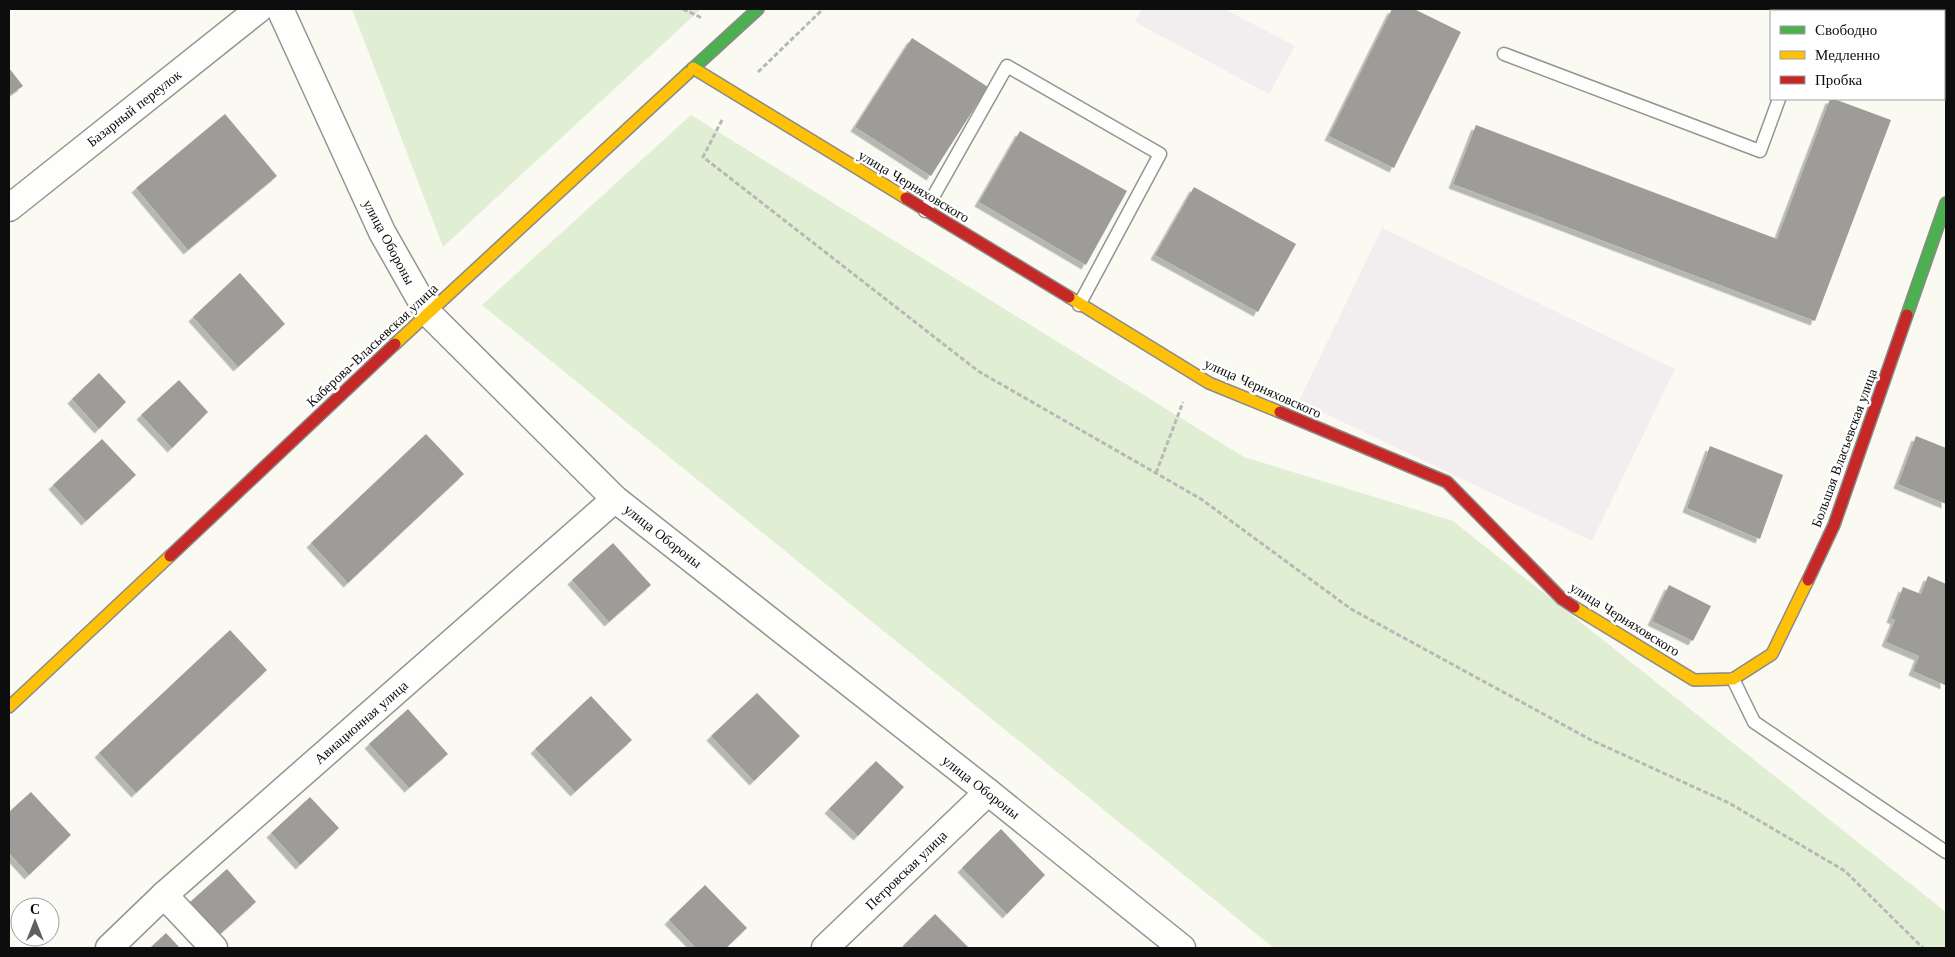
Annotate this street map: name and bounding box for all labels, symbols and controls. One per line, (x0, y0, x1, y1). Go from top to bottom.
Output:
legend (1770, 10, 1945, 100)
text: Свободно (1815, 20, 1877, 39)
text: Медленно (1815, 45, 1880, 64)
street label: Базарный переулок (83, 65, 185, 151)
text: Пробка (1815, 70, 1863, 89)
street label: улица Черняховского (855, 146, 973, 226)
street label: улица Обороны (359, 196, 419, 288)
street label: Каберова-Власьевская улица (302, 279, 442, 411)
street label: улица Черняховского (1202, 354, 1324, 422)
street label: Большая Власьевская улица (1807, 365, 1881, 530)
street label: улица Обороны (621, 500, 706, 572)
street label: улица Черняховского (1567, 578, 1683, 660)
street label: Авиационная улица (310, 676, 412, 768)
street label: улица Обороны (939, 751, 1024, 823)
street label: Петровская улица (861, 826, 951, 914)
north arrow (10, 897, 60, 947)
text: С (30, 900, 40, 918)

